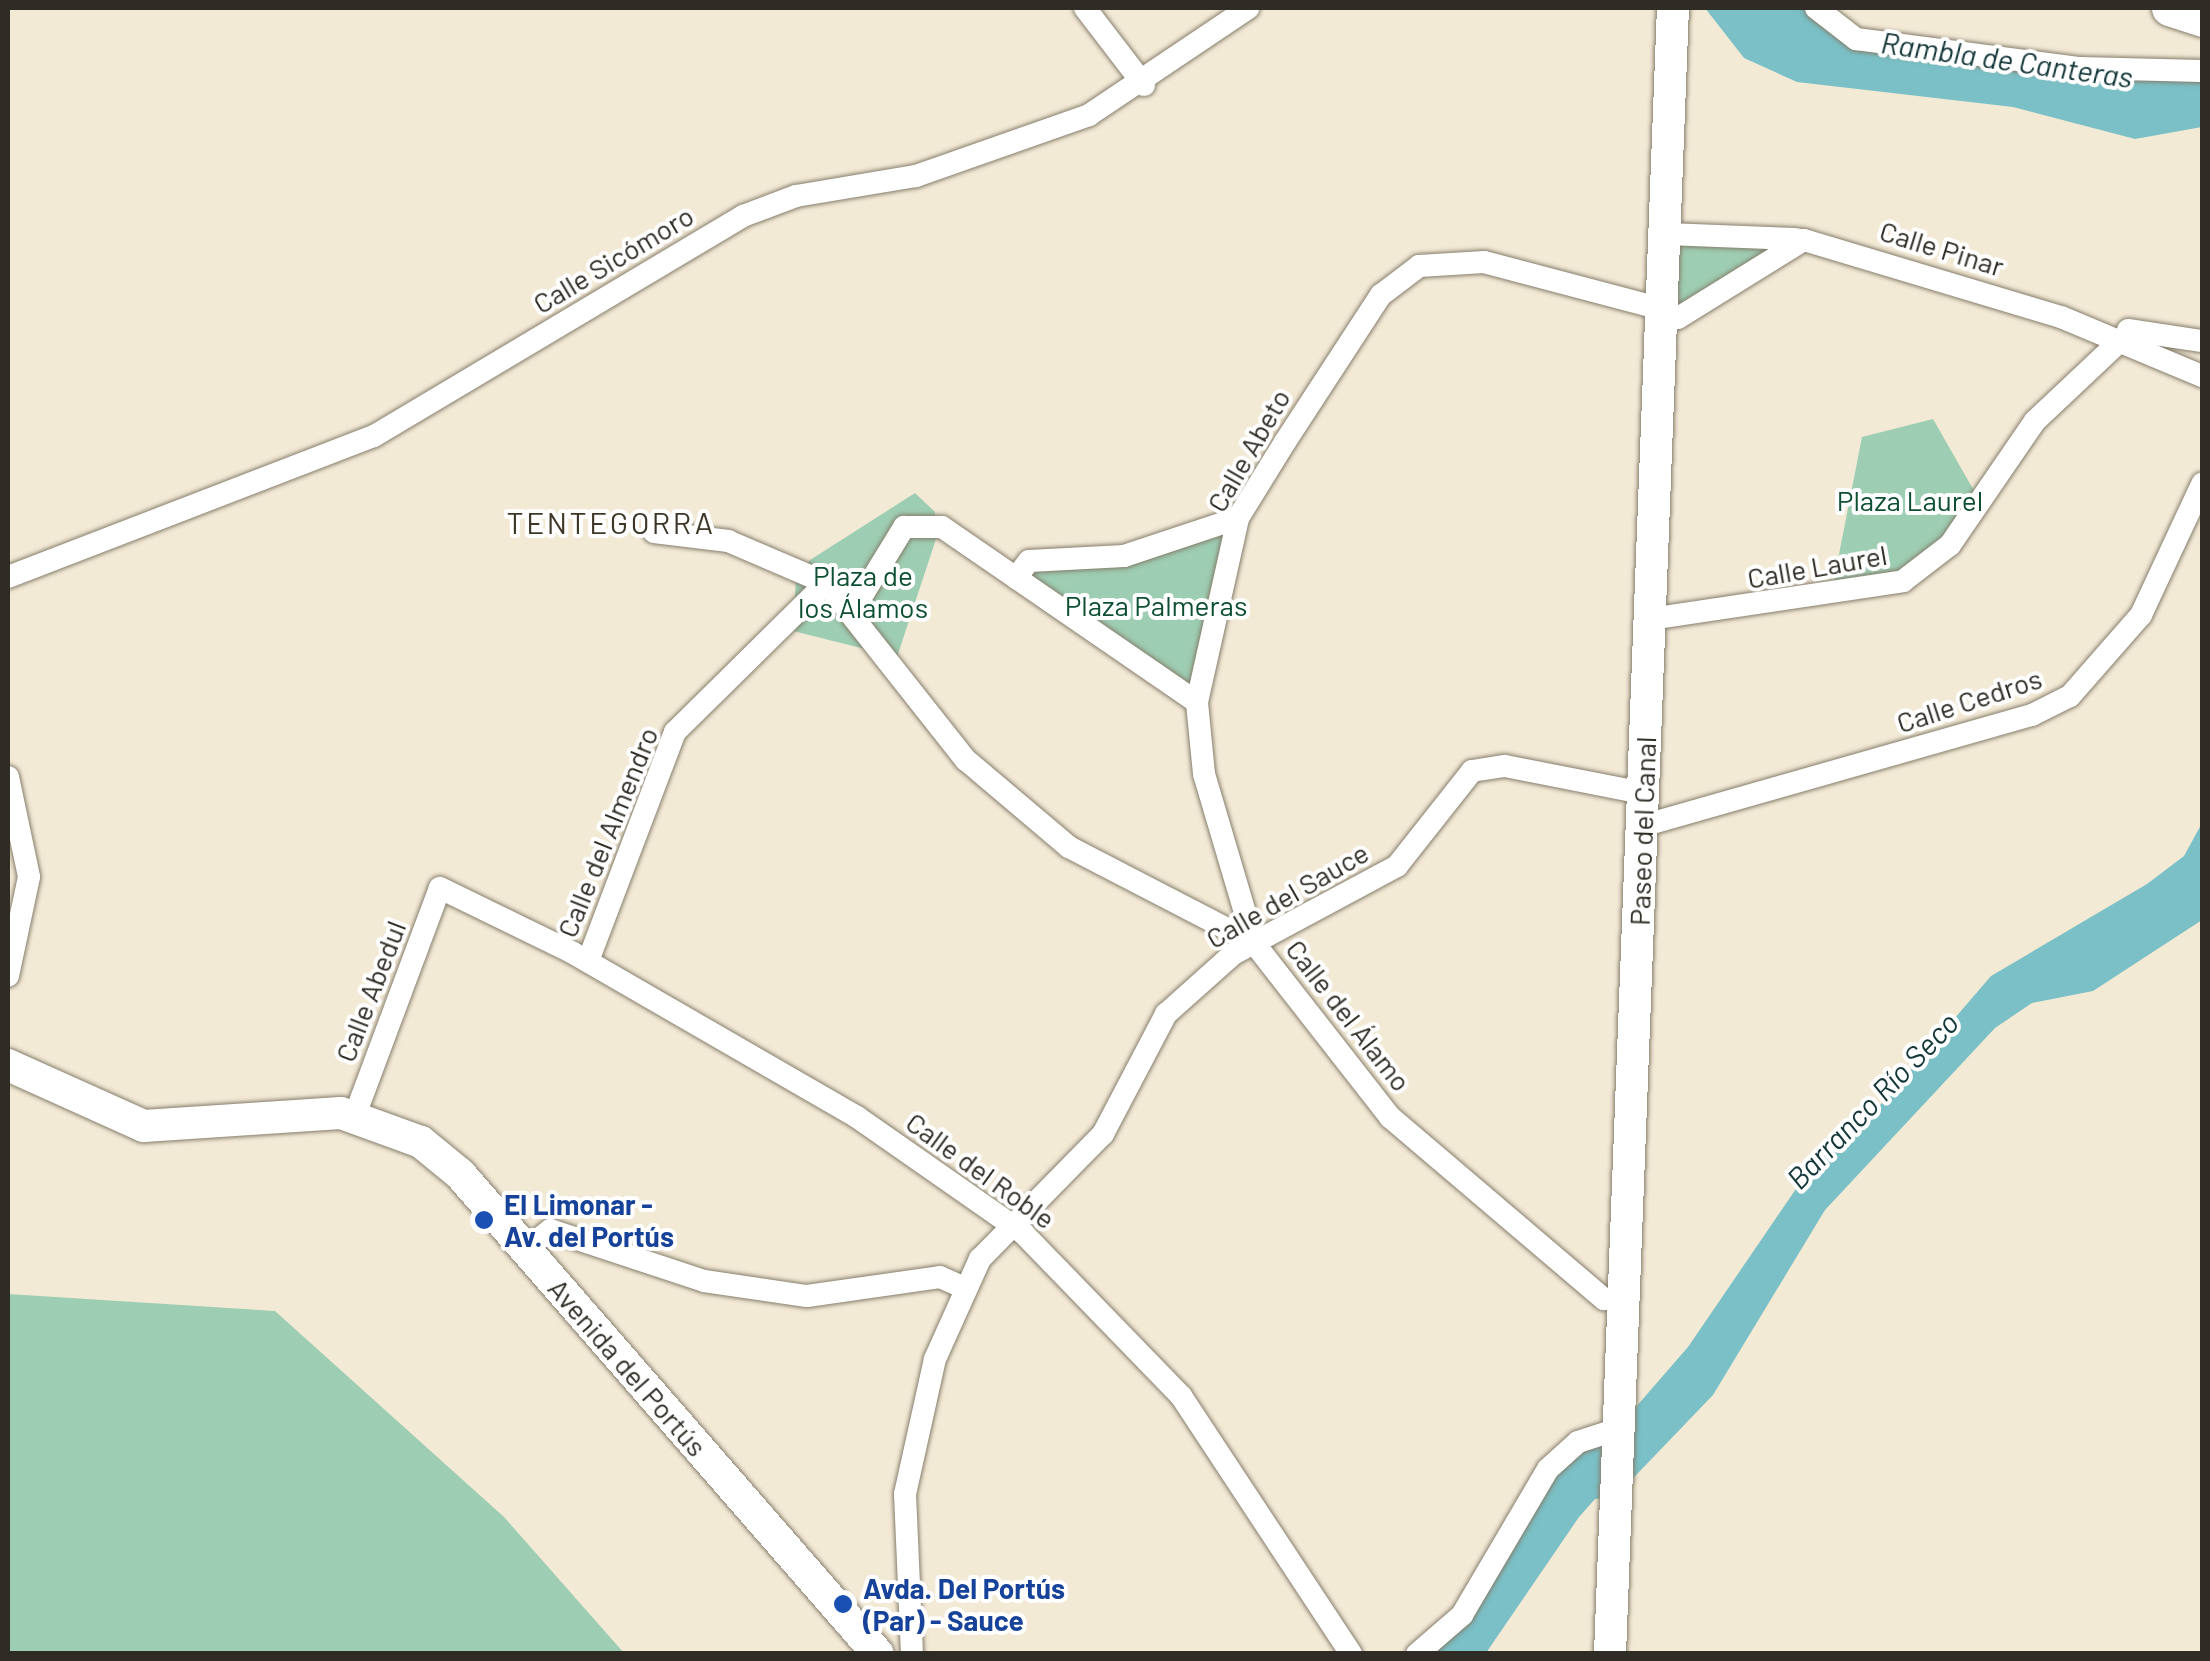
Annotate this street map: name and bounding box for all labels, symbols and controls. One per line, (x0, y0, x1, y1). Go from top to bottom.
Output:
water label: Rambla de Canteras (1879, 24, 2135, 94)
street label: Calle Sicómoro (527, 198, 699, 320)
street label: Calle Pinar (1876, 213, 2008, 283)
street label: Calle Abeto (1199, 383, 1297, 517)
park label: Plaza Laurel (1837, 483, 1983, 517)
district label: TENTEGORRA (507, 504, 715, 540)
street label: Calle Laurel (1745, 537, 1889, 595)
park label: Plaza de los Álamos (798, 558, 928, 624)
park label: Plaza Palmeras (1065, 588, 1247, 622)
street label: Calle Cedros (1892, 661, 2046, 739)
street label: Calle del Almendro (550, 722, 664, 942)
street label: Paseo del Canal (1622, 736, 1662, 926)
street label: Calle del Sauce (1200, 835, 1374, 955)
street label: Calle Abedul (328, 916, 412, 1066)
street label: Calle del Álamo (1280, 933, 1418, 1097)
water label: Barranco Río Seco (1779, 1004, 1965, 1196)
street label: Calle del Roble (900, 1105, 1062, 1235)
place label: El Limonar - Av. del Portús (504, 1187, 674, 1253)
marker: El Limonar - Av. del Portús (473, 1209, 495, 1231)
street label: Avenida del Portús (542, 1271, 714, 1463)
place label: Avda. Del Portús (Par) - Sauce (863, 1571, 1065, 1637)
marker: Avda. Del Portús (Par) - Sauce (832, 1593, 854, 1615)

